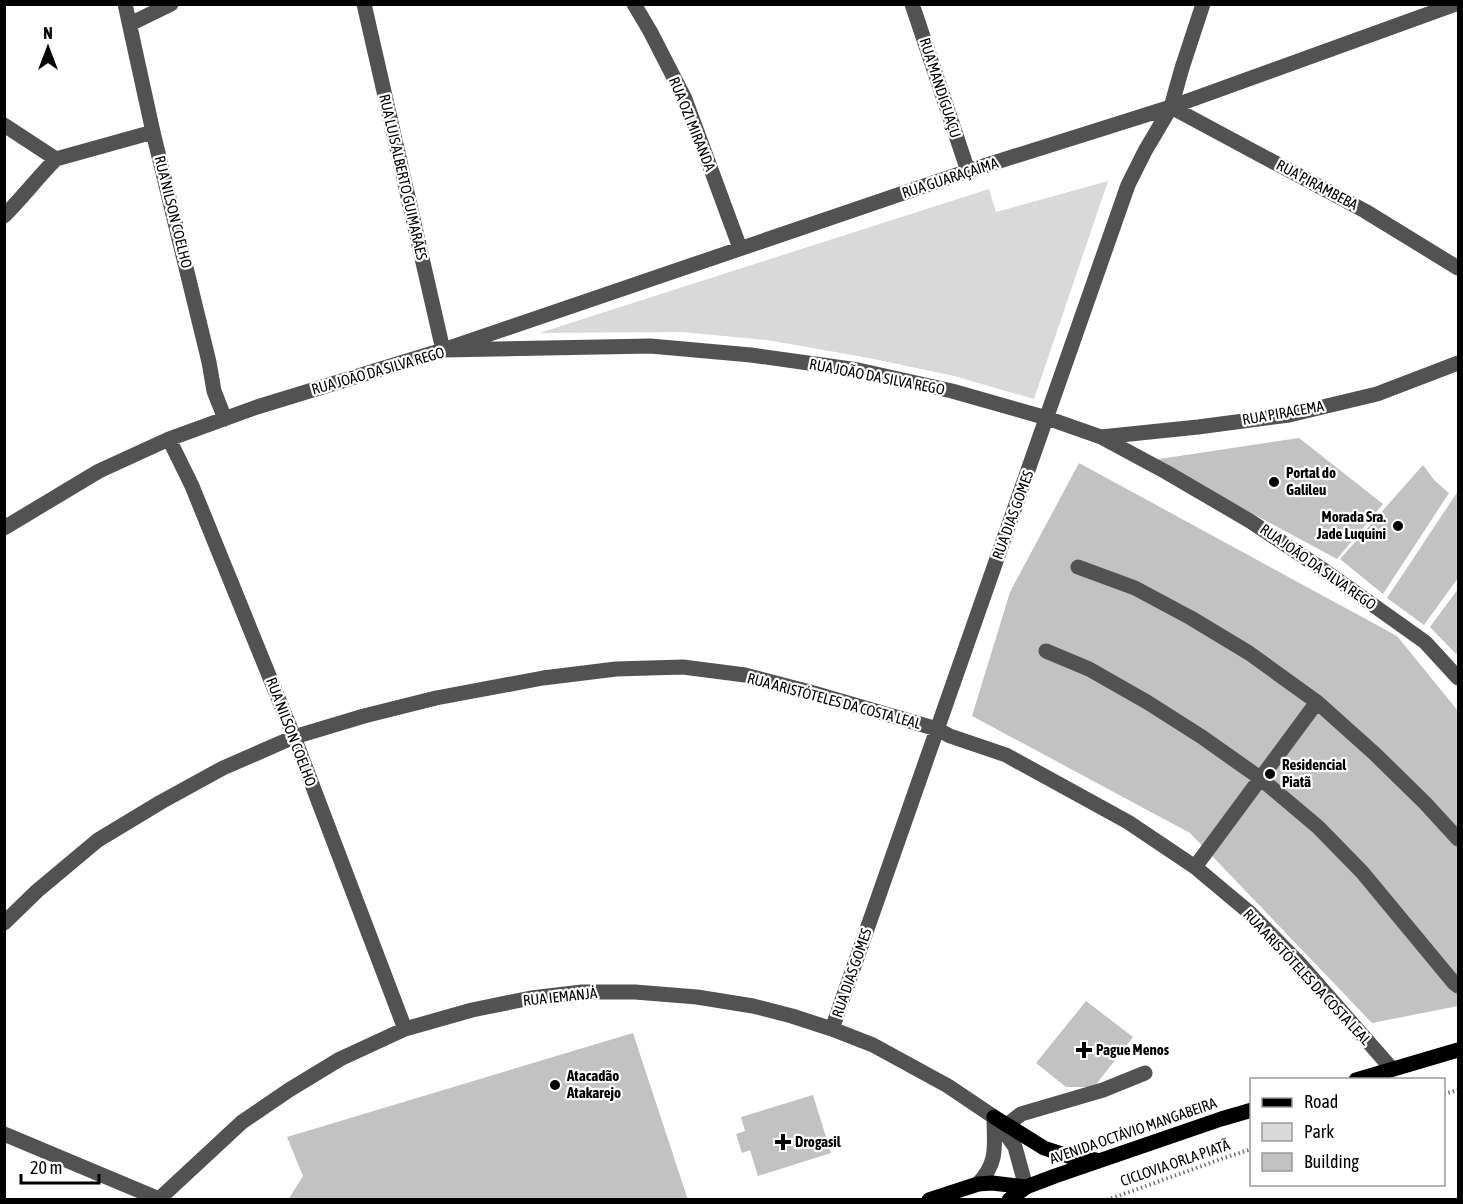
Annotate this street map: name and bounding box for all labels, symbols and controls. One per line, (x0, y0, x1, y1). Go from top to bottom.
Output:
north arrow (18, 18, 78, 78)
text: N (43, 24, 53, 42)
street label: RUA MANDIGUAÇU (916, 36, 965, 140)
street label: RUA OZI MIRANDA (666, 74, 719, 174)
street label: RUA LUIS ALBERTO GUIMARÃES (376, 92, 431, 261)
street label: RUA NILSON COELHO (151, 154, 196, 270)
street label: RUA GUARAÇAÍMA (900, 154, 1001, 201)
street label: RUA PIRAMBEBA (1274, 156, 1361, 213)
street label: RUA JOÃO DA SILVA REGO (309, 343, 446, 398)
street label: RUA JOÃO DA SILVA REGO (808, 355, 946, 398)
street label: RUA PIRACEMA (1241, 397, 1326, 428)
place label: Portal do Galileu (1286, 464, 1336, 498)
street label: RUA DIAS GOMES (989, 468, 1036, 561)
marker: Portal do Galileu (1267, 475, 1281, 489)
place label: Morada Sra. Jade Luquini (1316, 508, 1386, 542)
marker: Morada Sra. Jade Luquini (1391, 519, 1405, 533)
street label: RUA JOÃO DA SILVA REGO (1257, 520, 1380, 613)
street label: RUA ARISTÓTELES DA COSTA LEAL (745, 669, 923, 732)
street label: RUA NILSON COELHO (263, 675, 320, 789)
place label: Residencial Piatã (1282, 756, 1347, 790)
marker: Residencial Piatã (1263, 767, 1277, 781)
street label: RUA ARISTÓTELES DA COSTA LEAL (1240, 905, 1375, 1048)
street label: RUA DIAS GOMES (828, 926, 875, 1020)
street label: RUA IEMANJÁ (522, 984, 598, 1009)
place label: Pague Menos (1096, 1041, 1170, 1058)
marker: Pague Menos (1077, 1043, 1091, 1057)
place label: Atacadão Atakarejo (566, 1067, 621, 1101)
marker: Atacadão Atakarejo (548, 1078, 562, 1092)
legend (1250, 1078, 1445, 1186)
text: Road (1304, 1091, 1338, 1112)
street label: AVENIDA OCTÁVIO MANGABEIRA (1047, 1094, 1219, 1167)
text: Park (1304, 1121, 1334, 1142)
place label: Drogasil (795, 1133, 842, 1150)
marker: Drogasil (776, 1135, 790, 1149)
street label: CICLOVIA ORLA PIATÃ (1118, 1136, 1232, 1189)
scale bar (21, 1147, 99, 1185)
text: Building (1304, 1151, 1359, 1172)
text: 20 m (30, 1157, 62, 1178)

